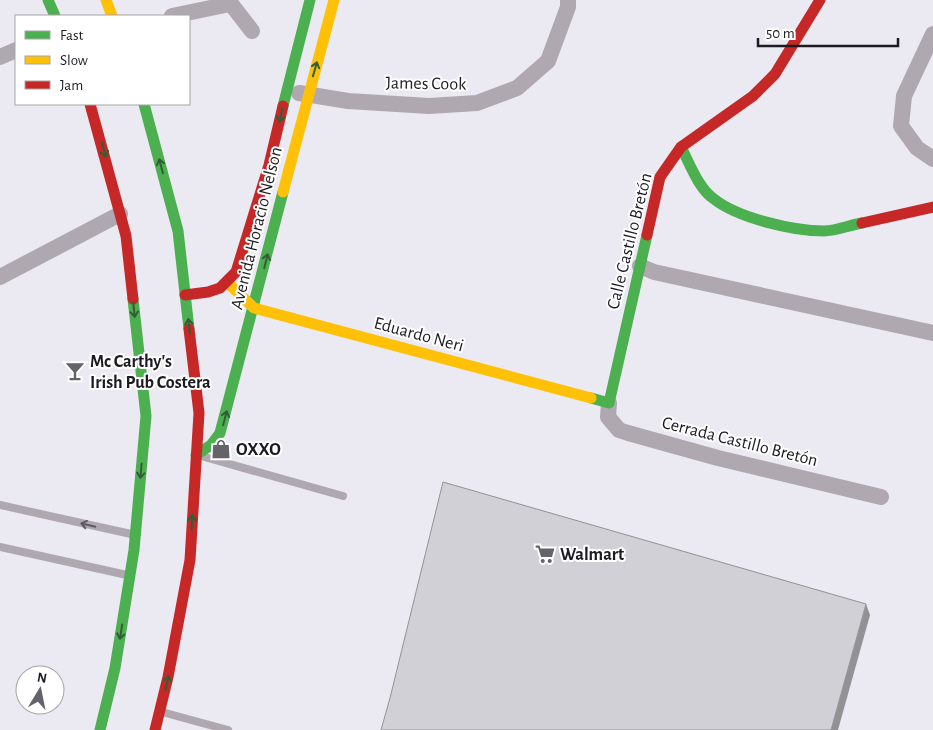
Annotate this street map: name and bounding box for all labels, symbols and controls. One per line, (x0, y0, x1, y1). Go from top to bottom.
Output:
legend (15, 15, 190, 105)
scale bar (758, 15, 898, 47)
text: 50 m (766, 26, 795, 41)
text: Fast (60, 28, 84, 43)
text: Slow (60, 53, 88, 68)
one-way arrow (310, 62, 320, 78)
street label: James Cook (386, 74, 467, 94)
text: Jam (60, 78, 83, 93)
one-way arrow (276, 107, 285, 123)
one-way arrow (100, 142, 109, 158)
street label: Avenida Horacio Nelson (228, 145, 286, 311)
one-way arrow (156, 159, 165, 175)
street label: Calle Castillo Bretón (604, 171, 656, 311)
one-way arrow (262, 253, 271, 269)
one-way arrow (129, 301, 139, 317)
street label: Eduardo Neri (372, 314, 466, 356)
one-way arrow (184, 318, 194, 334)
place label: Mc Carthy's Irish Pub Costera (90, 353, 211, 392)
bar icon: Mc Carthy's Irish Pub Costera (64, 360, 86, 382)
one-way arrow (220, 410, 230, 426)
street label: Cerrada Castillo Bretón (660, 414, 819, 470)
shop icon: OXXO (210, 438, 232, 460)
place label: OXXO (236, 441, 281, 459)
one-way arrow (136, 463, 146, 479)
one-way arrow (188, 515, 197, 531)
one-way arrow (80, 520, 96, 529)
supermarket icon: Walmart (534, 543, 556, 565)
place label: Walmart (560, 546, 624, 564)
one-way arrow (115, 624, 125, 640)
north arrow (15, 665, 65, 715)
text: N (36, 670, 48, 686)
one-way arrow (163, 675, 172, 691)

